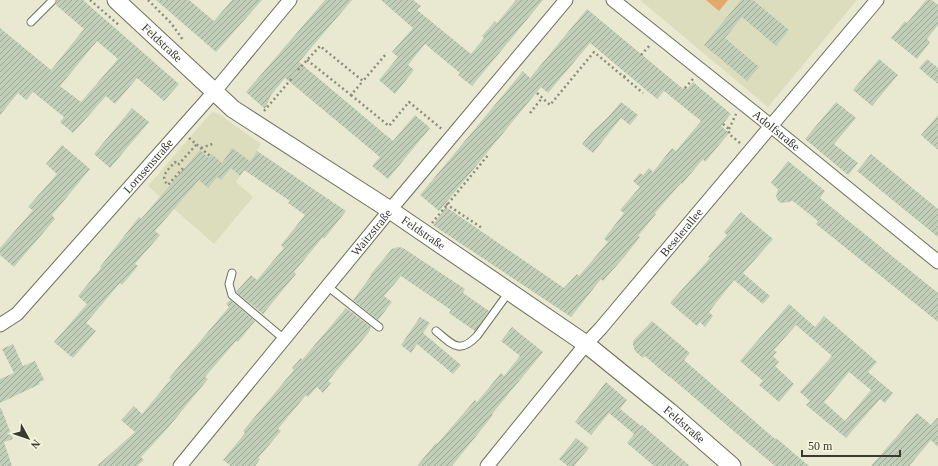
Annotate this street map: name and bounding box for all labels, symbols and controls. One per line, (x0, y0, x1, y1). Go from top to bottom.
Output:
street label: Feldstraße (139, 21, 185, 65)
street label: Adolfstraße (750, 107, 803, 154)
street label: Lornsenstraße (120, 136, 176, 196)
street label: Beselerallee (657, 205, 706, 259)
street label: Waitzstraße (348, 206, 395, 259)
street label: Feldstraße (399, 213, 448, 253)
street label: Feldstraße (661, 403, 708, 446)
north arrow (8, 418, 48, 458)
scale bar (802, 432, 900, 458)
text: N (28, 438, 43, 451)
text: 50 m (808, 439, 833, 453)

